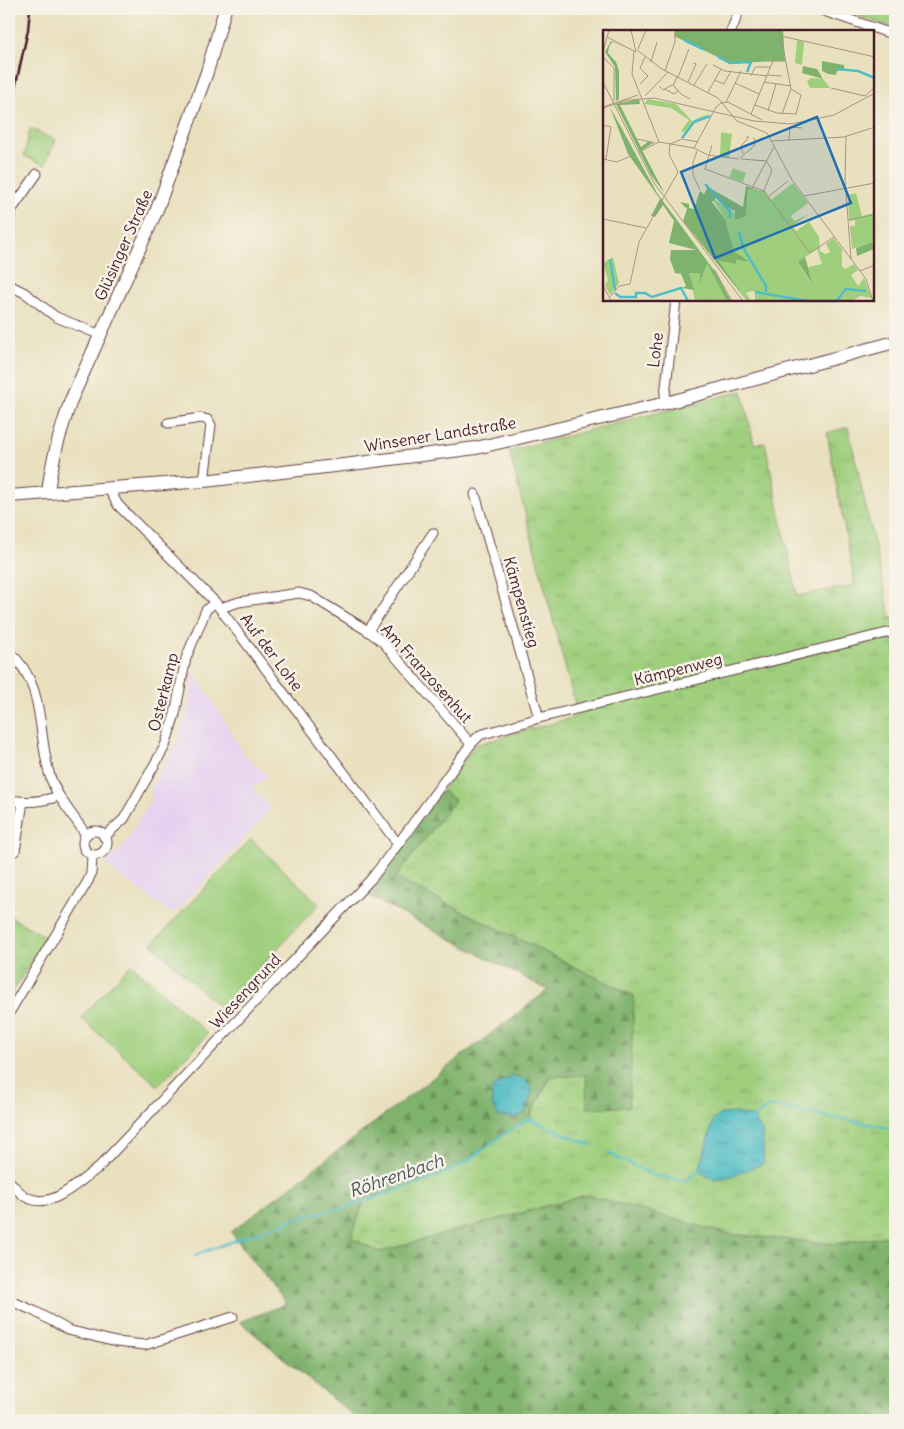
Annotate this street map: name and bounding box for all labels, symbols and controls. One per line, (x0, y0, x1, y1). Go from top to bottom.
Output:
inset map (603, 30, 874, 301)
street label: Glüsinger Straße (90, 186, 156, 304)
street label: Lohe (643, 331, 667, 369)
street label: Winsener Landstraße (363, 412, 517, 456)
street label: Kämpenstieg (499, 554, 545, 650)
street label: Auf der Lohe (236, 609, 308, 695)
street label: Am Franzosenhut (377, 619, 477, 727)
street label: Kämpenweg (632, 648, 724, 690)
street label: Osterkamp (144, 651, 182, 733)
street label: Wiesengrund (205, 949, 285, 1033)
water label: Röhrenbach (346, 1148, 447, 1202)

